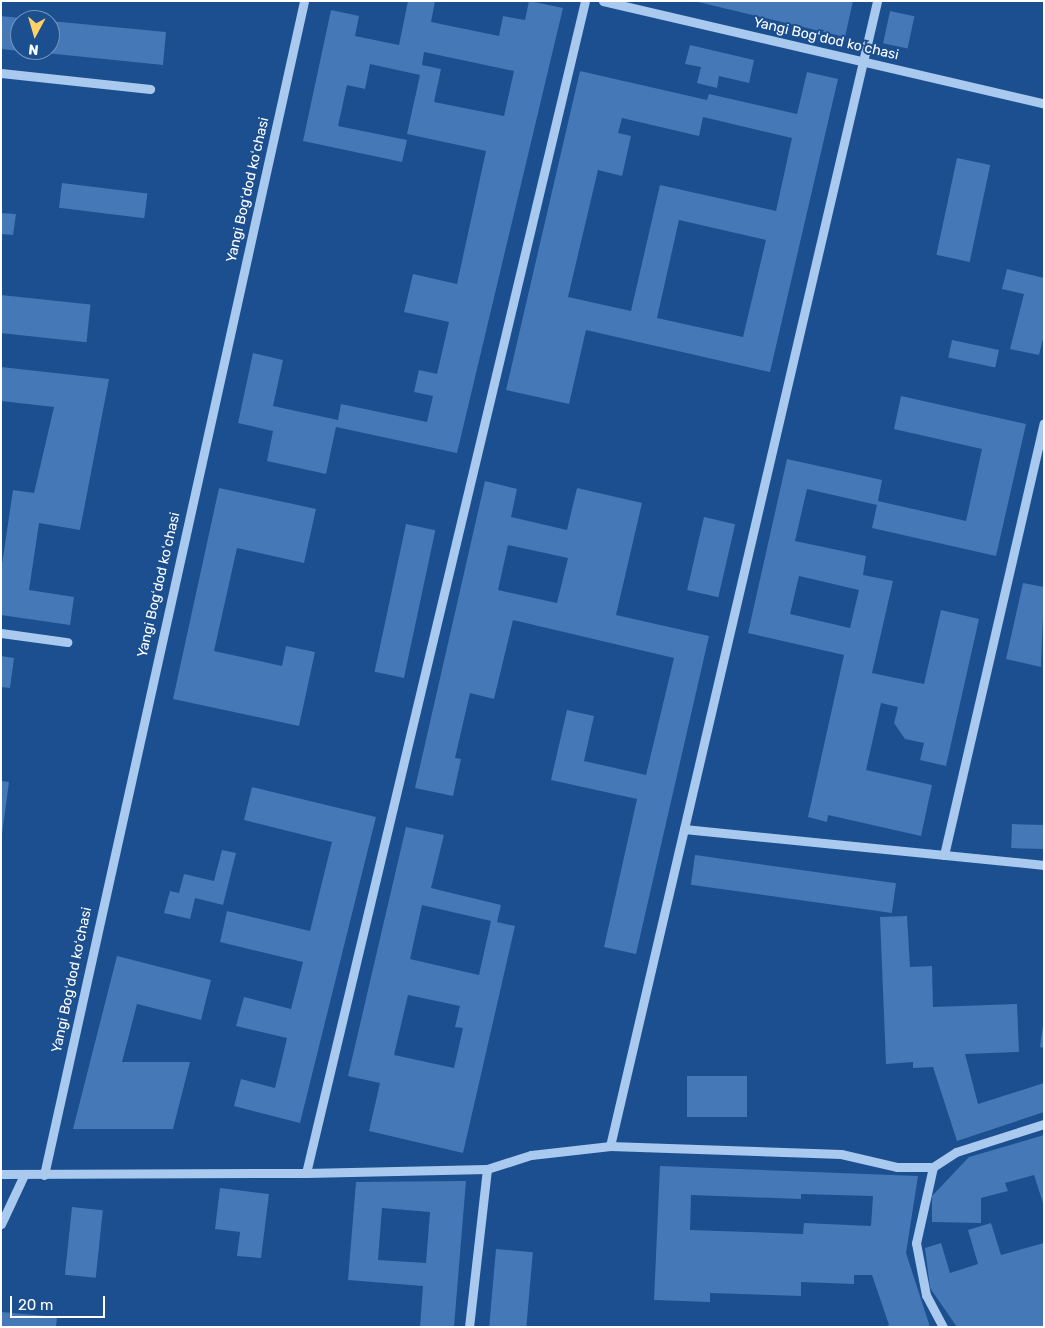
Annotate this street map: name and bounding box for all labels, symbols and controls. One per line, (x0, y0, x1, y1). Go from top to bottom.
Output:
north arrow (10, 10, 60, 60)
street label: Yangi Bogʻdod koʻchasi (752, 14, 900, 64)
text: N (28, 40, 39, 58)
street label: Yangi Bogʻdod koʻchasi (223, 116, 273, 264)
street label: Yangi Bogʻdod koʻchasi (134, 511, 184, 659)
street label: Yangi Bogʻdod koʻchasi (48, 906, 96, 1054)
scale bar (12, 1286, 108, 1318)
text: 20 m (18, 1296, 53, 1314)

